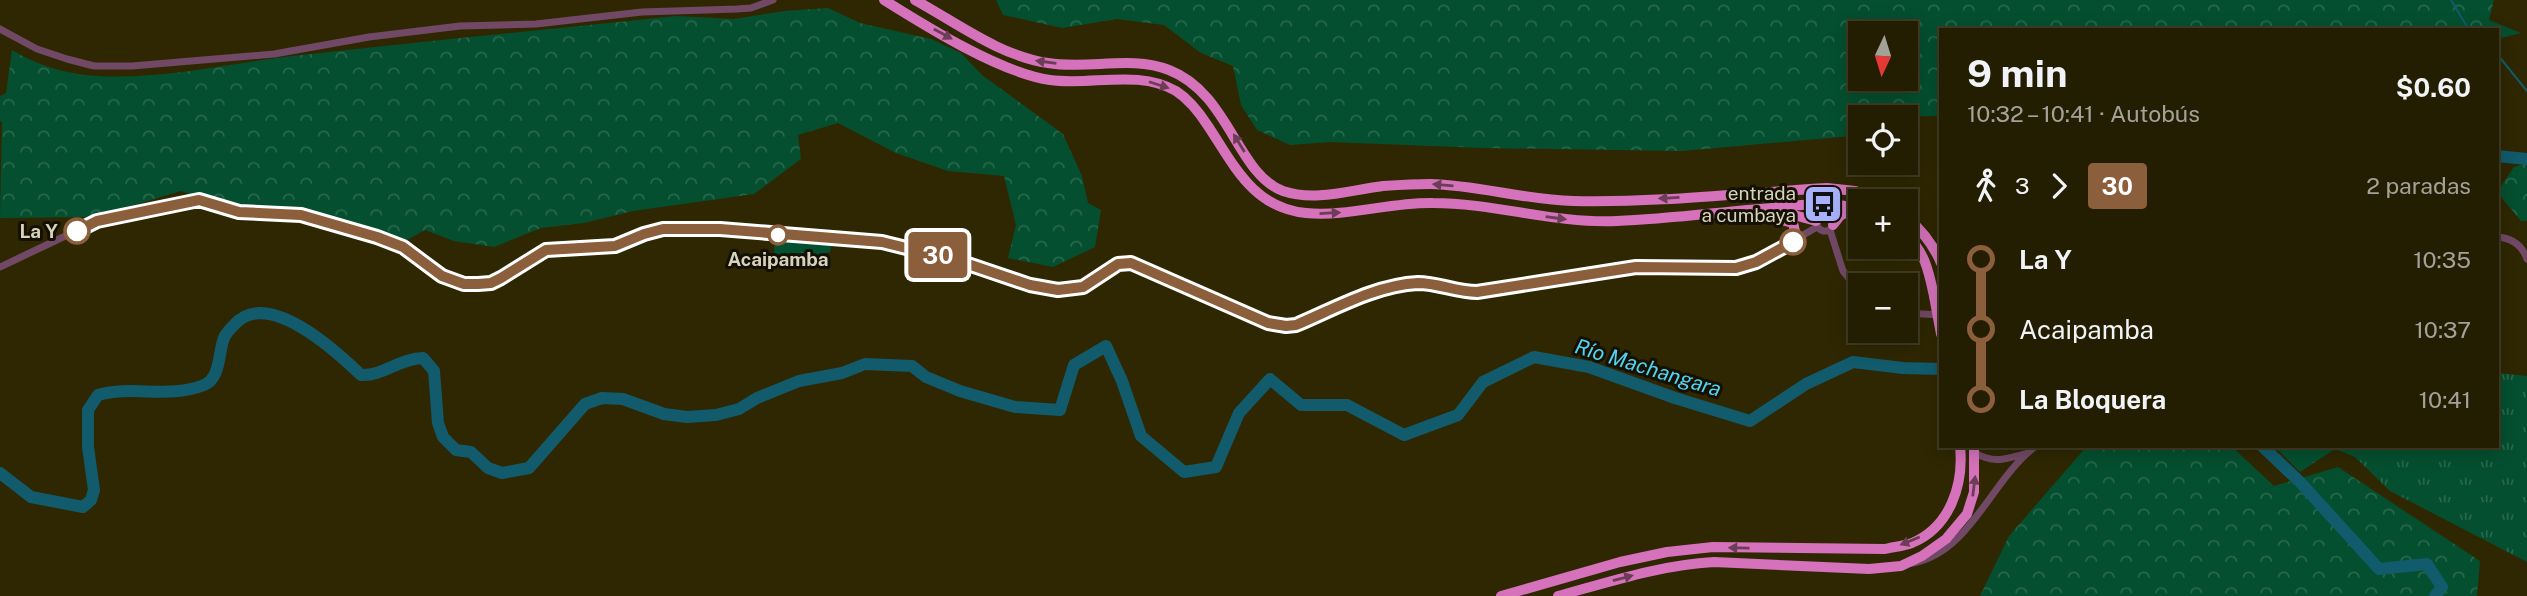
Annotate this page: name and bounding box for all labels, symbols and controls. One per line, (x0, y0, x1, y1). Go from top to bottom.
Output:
north arrow (1848, 21, 1918, 91)
map controls (1848, 21, 1918, 343)
one-way arrow (933, 28, 953, 40)
text: 9 min (1967, 51, 2067, 96)
one-way arrow (1035, 57, 1057, 68)
text: $0.60 (2396, 72, 2471, 103)
one-way arrow (1149, 80, 1170, 91)
text: 10:32 – 10:41 · Autobús (1967, 100, 2200, 127)
button: locate (1848, 105, 1918, 175)
one-way arrow (1232, 134, 1246, 152)
icon: walk (1967, 167, 2005, 205)
icon: forward (2040, 167, 2078, 205)
text: 3 (2015, 172, 2030, 199)
text: 30 (2102, 172, 2133, 200)
text: 2 paradas (2366, 172, 2471, 199)
one-way arrow (1432, 179, 1454, 190)
place label: entrada a cumbaya (1701, 182, 1796, 226)
bus stop icon: entrada a cumbaya (1802, 183, 1844, 225)
button: + (1848, 189, 1918, 259)
one-way arrow (1658, 192, 1680, 203)
one-way arrow (1319, 207, 1341, 218)
one-way arrow (1545, 213, 1567, 224)
marker: La Y (64, 218, 90, 244)
place label: La Y (19, 220, 58, 242)
marker: Acaipamba (768, 225, 788, 245)
unlabelled marker (1780, 229, 1806, 255)
line badge: 30 (906, 232, 970, 278)
text: 30 (922, 241, 954, 269)
text: La Y (2019, 244, 2072, 275)
text: 10:35 (2413, 246, 2471, 273)
place label: Acaipamba (727, 248, 829, 270)
button: − (1848, 273, 1918, 343)
text: Acaipamba (2019, 314, 2154, 345)
text: 10:37 (2414, 316, 2471, 343)
water label: Río Machangara (1572, 333, 1724, 402)
text: La Bloquera (2019, 384, 2166, 415)
text: 10:41 (2419, 386, 2471, 413)
one-way arrow (1968, 474, 1979, 496)
one-way arrow (1899, 536, 1920, 547)
one-way arrow (1728, 542, 1750, 553)
one-way arrow (1613, 572, 1635, 583)

